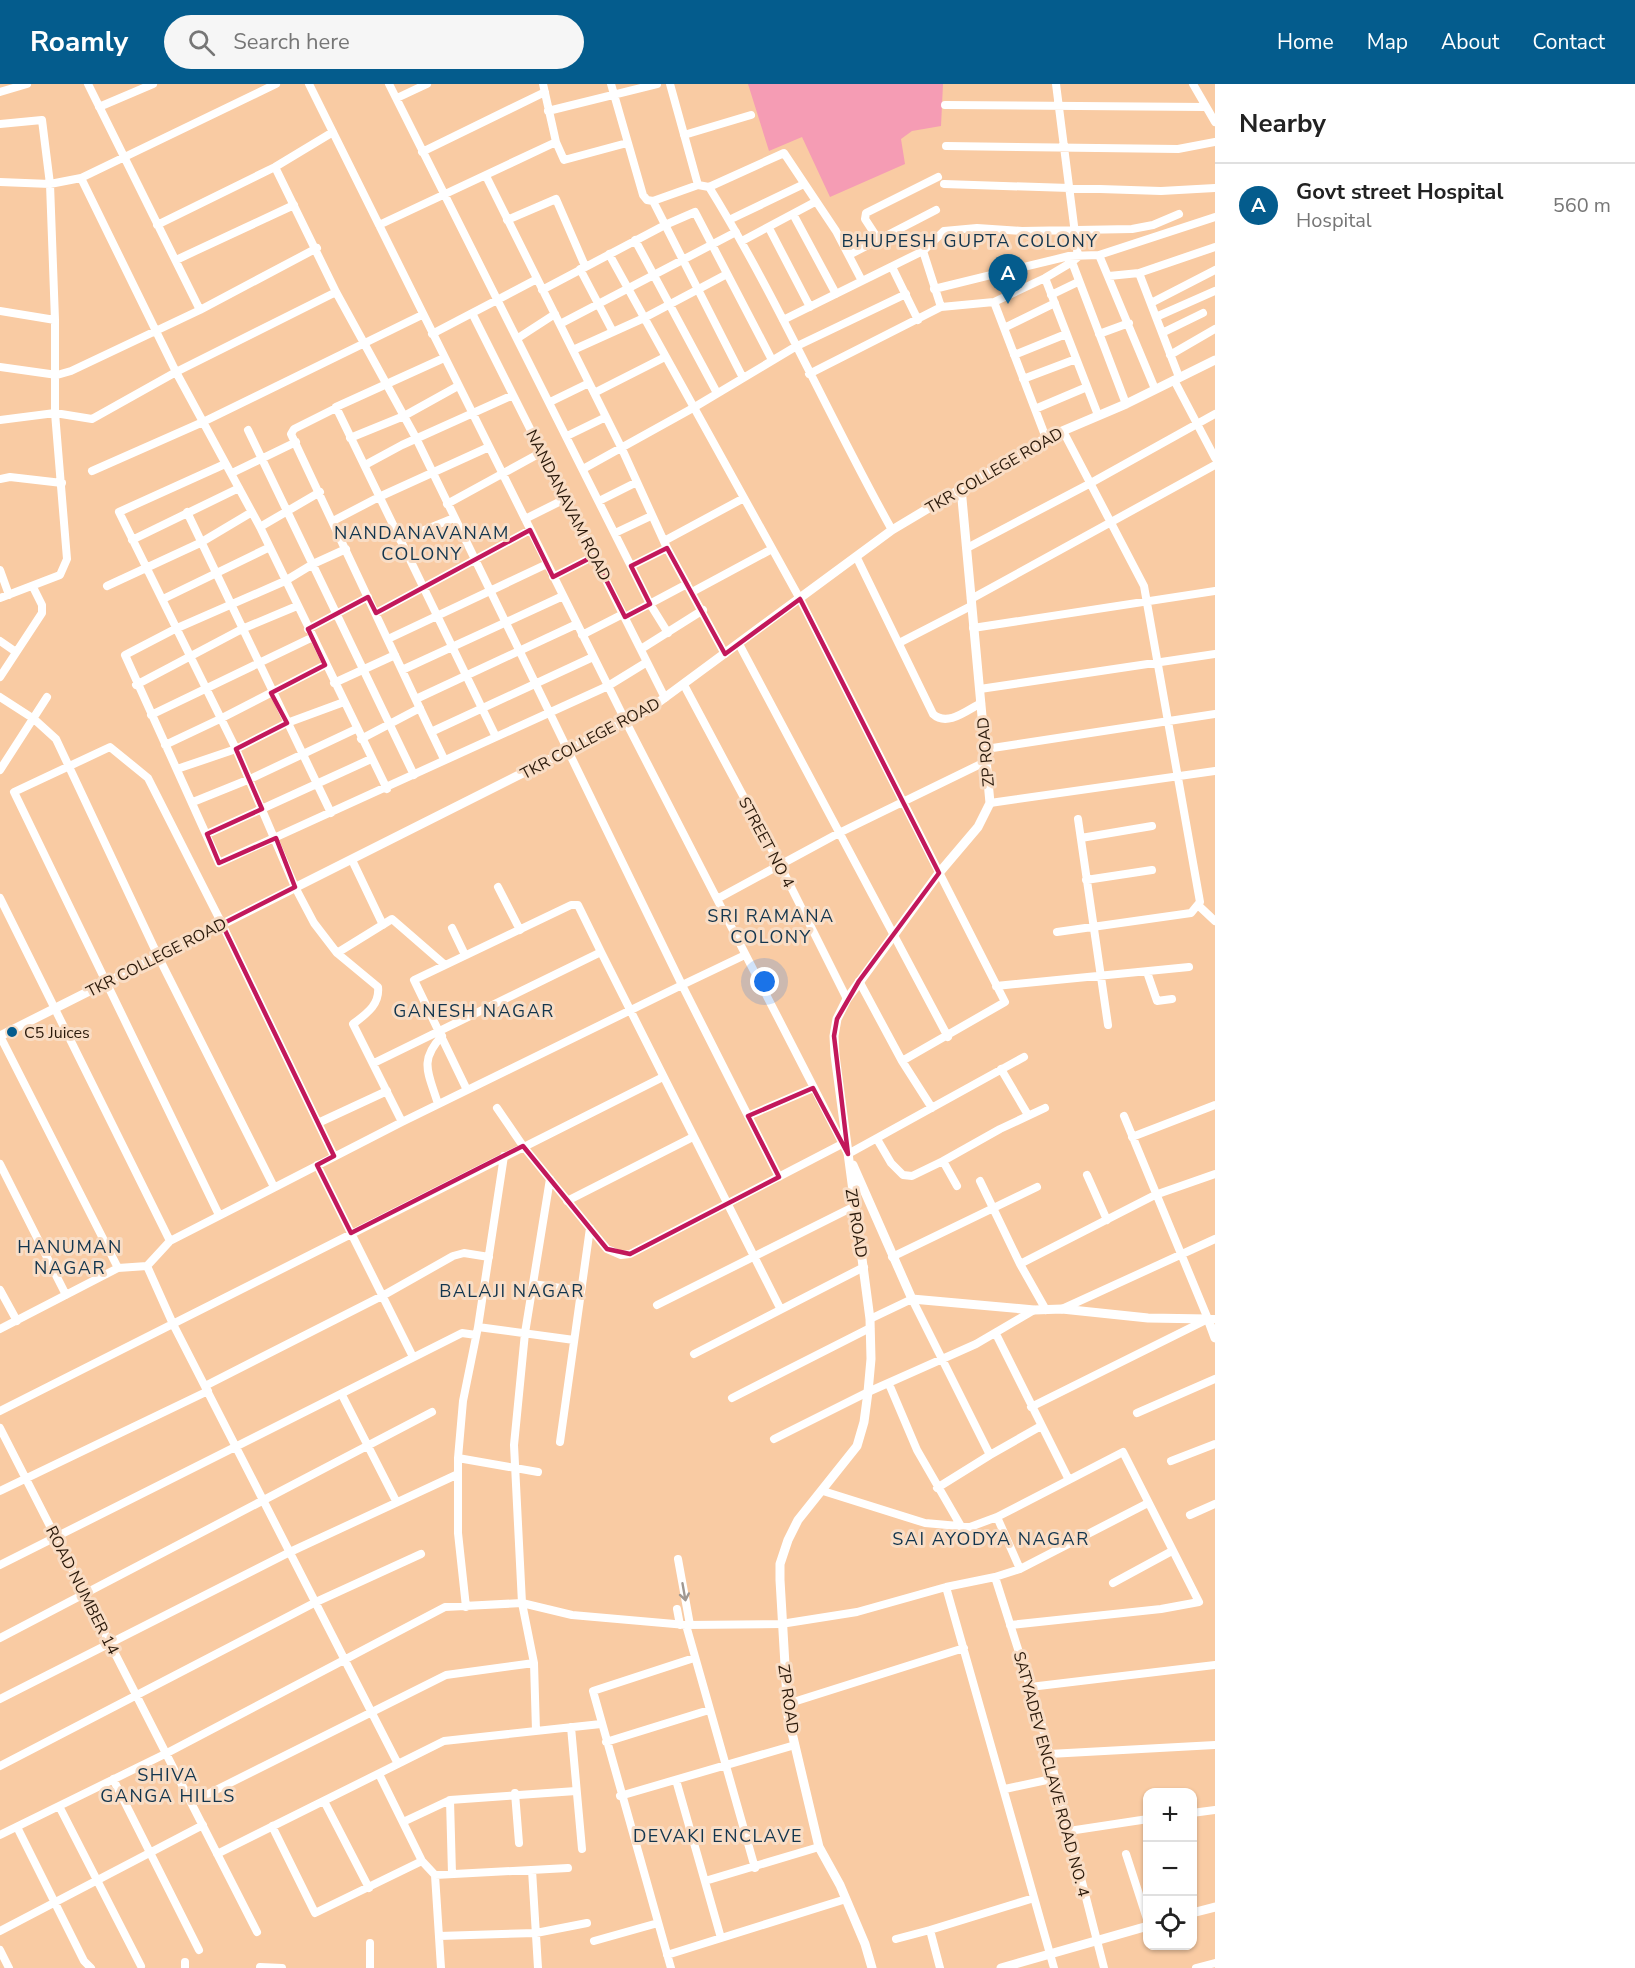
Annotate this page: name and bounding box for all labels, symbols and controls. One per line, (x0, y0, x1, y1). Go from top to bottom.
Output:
search box (164, 15, 584, 69)
text: Roamly (30, 23, 128, 61)
icon: search (185, 26, 218, 59)
text: Search here (233, 27, 350, 57)
text: Home (1277, 28, 1334, 56)
text: Map (1367, 28, 1408, 56)
text: About (1441, 28, 1499, 56)
text: Contact (1532, 28, 1605, 56)
text: Nearby (1239, 106, 1326, 141)
text: Govt street Hospital (1296, 177, 1503, 207)
text: A (1251, 192, 1266, 219)
text: 560 m (1553, 192, 1611, 219)
text: Hospital (1296, 207, 1372, 234)
district label: BHUPESH GUPTA COLONY (841, 229, 1099, 253)
pin: A (988, 254, 1028, 304)
street label: TKR COLLEGE ROAD (922, 423, 1067, 519)
street label: NANDANAVAM ROAD (520, 426, 616, 585)
district label: NANDANAVANAM COLONY (334, 521, 510, 566)
street label: TKR COLLEGE ROAD (517, 693, 664, 785)
street label: ZP ROAD (972, 716, 1000, 788)
street label: STREET NO 4 (733, 793, 799, 892)
district label: SRI RAMANA COLONY (707, 904, 835, 949)
street label: TKR COLLEGE ROAD (82, 913, 231, 1003)
your location (750, 967, 779, 996)
district label: GANESH NAGAR (393, 999, 555, 1023)
place label: C5 Juices (24, 1022, 90, 1044)
marker: C5 Juices (5, 1025, 19, 1039)
street label: ZP ROAD (840, 1187, 872, 1259)
district label: HANUMAN NAGAR (17, 1235, 123, 1280)
district label: BALAJI NAGAR (439, 1279, 585, 1303)
street label: ROAD NUMBER 14 (40, 1522, 124, 1659)
district label: SAI AYODYA NAGAR (892, 1527, 1090, 1551)
one-way arrow (679, 1582, 690, 1602)
street label: SATYADEV ENCLAVE ROAD NO. 4 (1008, 1649, 1095, 1900)
street label: ZP ROAD (772, 1663, 804, 1735)
district label: SHIVA GANGA HILLS (100, 1763, 236, 1808)
map controls (1143, 1788, 1197, 1950)
button: + (1143, 1788, 1197, 1842)
district label: DEVAKI ENCLAVE (633, 1824, 803, 1848)
button: − (1143, 1842, 1197, 1896)
button: locate (1143, 1896, 1197, 1950)

